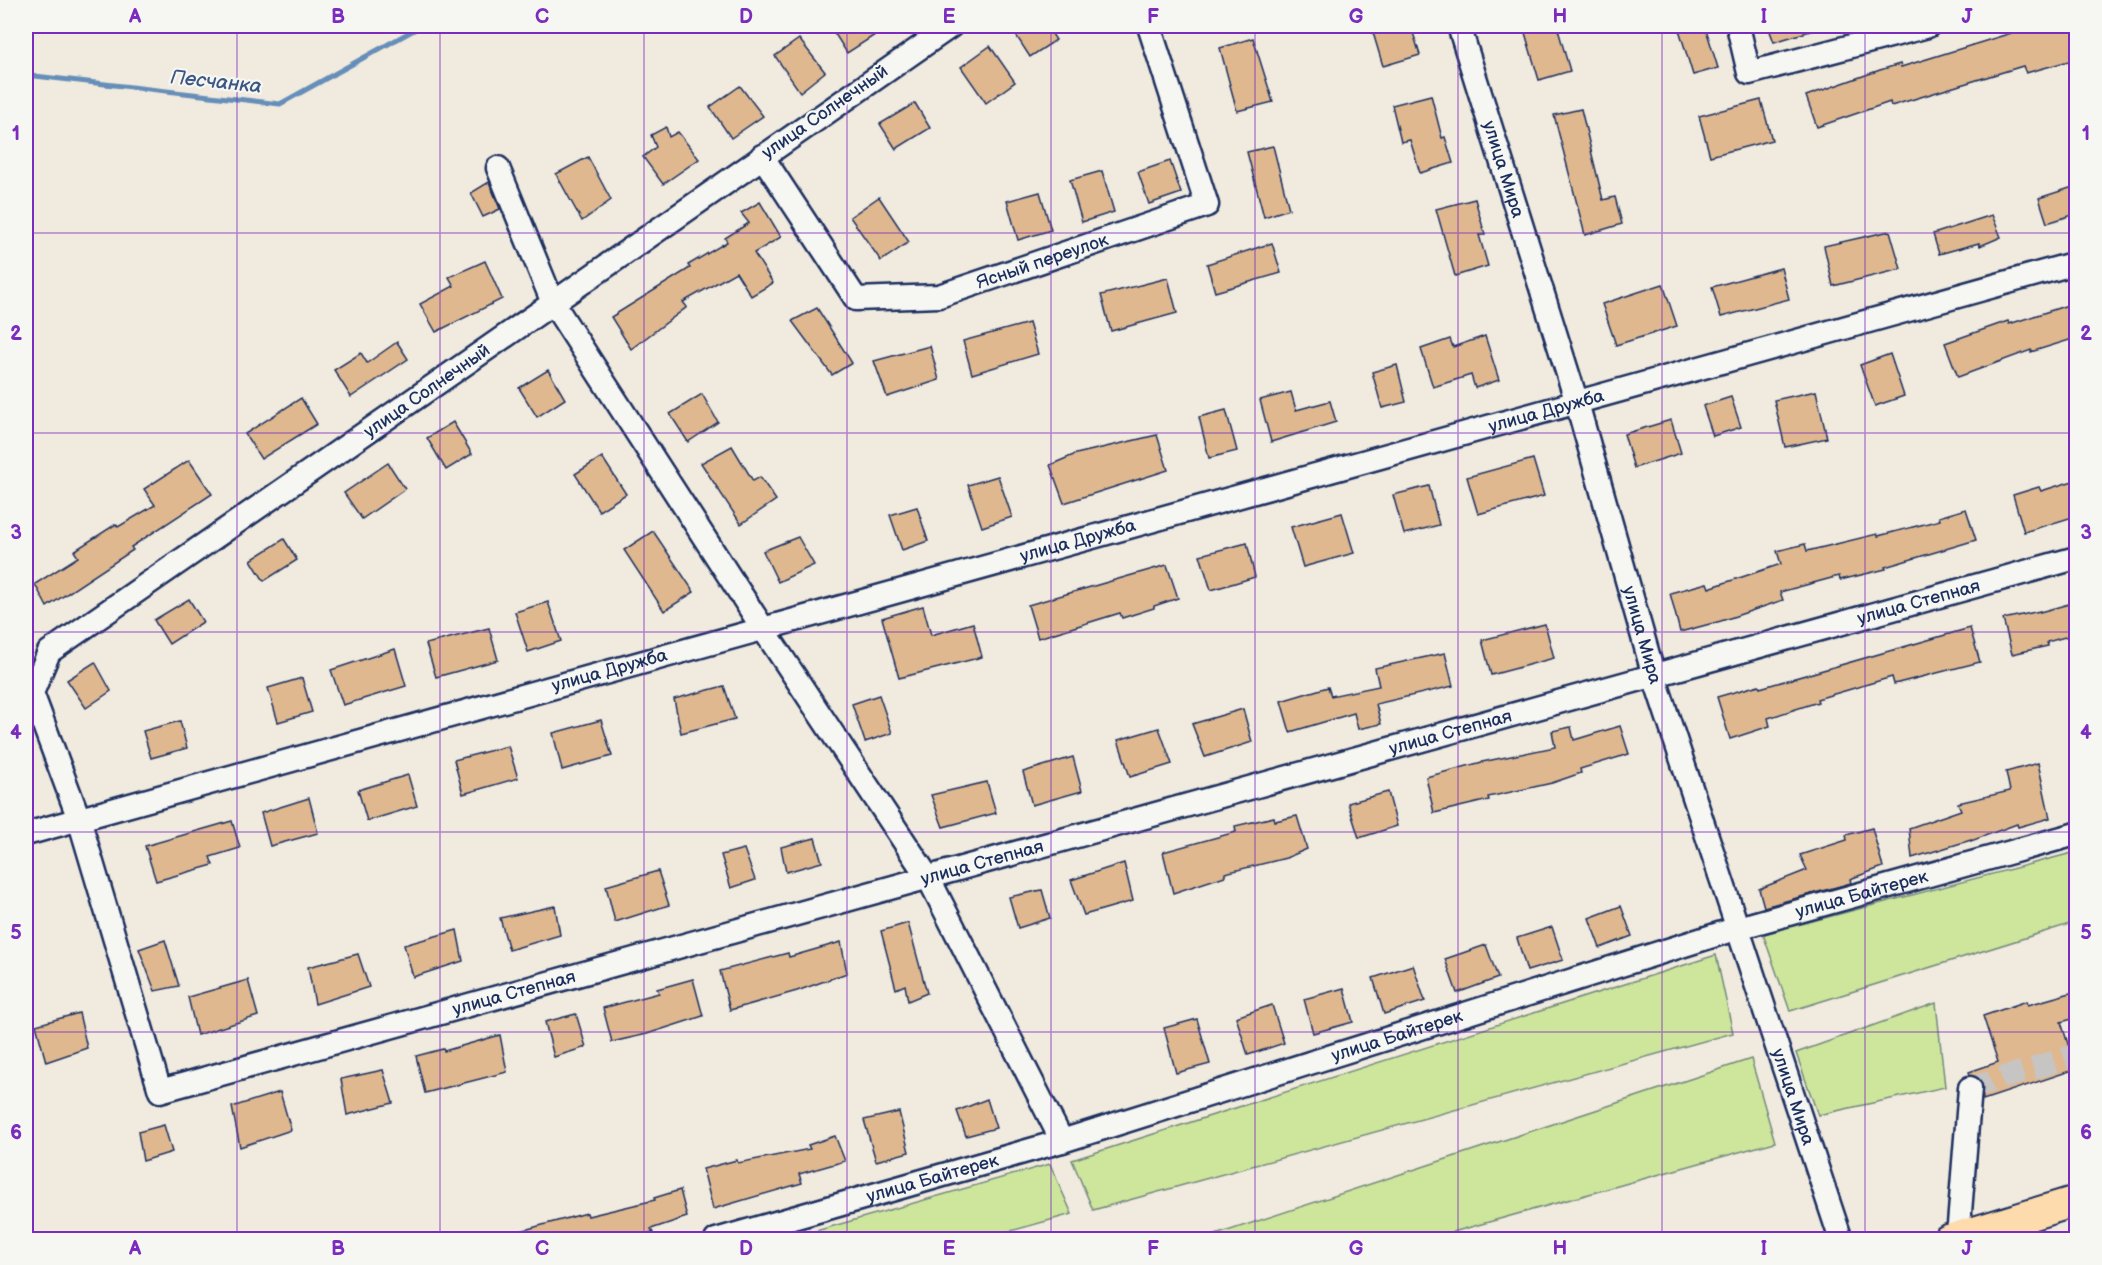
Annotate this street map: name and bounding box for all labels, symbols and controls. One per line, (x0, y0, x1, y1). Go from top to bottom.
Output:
text: A (128, 5, 142, 29)
text: B (331, 5, 345, 29)
text: C (535, 5, 549, 29)
text: D (739, 5, 753, 29)
text: E (943, 5, 956, 29)
text: F (1147, 5, 1159, 29)
text: G (1349, 5, 1364, 29)
text: H (1553, 5, 1567, 29)
text: I (1761, 5, 1767, 29)
text: J (1962, 5, 1974, 29)
street label: улица Солнечный (758, 61, 892, 163)
water label: Песчанка (169, 65, 263, 99)
street label: улица Мира (1479, 118, 1529, 221)
text: 1 (12, 122, 20, 146)
text: 1 (2082, 122, 2090, 146)
street label: Ясный переулок (973, 229, 1111, 293)
text: 2 (10, 322, 22, 346)
text: 2 (2080, 322, 2092, 346)
street label: улица Солнечный (360, 340, 494, 442)
street label: улица Дружба (1486, 385, 1607, 437)
street label: улица Дружба (1018, 514, 1138, 566)
text: 3 (10, 521, 22, 545)
text: 3 (2080, 521, 2092, 545)
street label: улица Степная (1855, 575, 1982, 629)
street label: улица Мира (1619, 584, 1666, 687)
street label: улица Дружба (549, 644, 670, 696)
street label: улица Степная (1387, 705, 1514, 759)
text: 4 (10, 721, 22, 745)
text: 4 (2080, 721, 2092, 745)
street label: улица Степная (918, 835, 1046, 889)
street label: улица Байтерек (1793, 865, 1931, 922)
text: 5 (10, 921, 22, 945)
text: 5 (2080, 921, 2092, 945)
street label: улица Степная (450, 965, 578, 1020)
street label: улица Байтерек (1329, 1005, 1465, 1066)
street label: улица Мира (1768, 1046, 1819, 1148)
text: 6 (10, 1121, 22, 1145)
text: 6 (2080, 1121, 2092, 1145)
street label: улица Байтерек (864, 1149, 1001, 1207)
text: A (128, 1237, 142, 1261)
text: B (331, 1237, 345, 1261)
text: C (535, 1237, 549, 1261)
text: D (739, 1237, 753, 1261)
text: E (943, 1237, 956, 1261)
text: F (1147, 1237, 1159, 1261)
text: G (1349, 1237, 1364, 1261)
text: H (1553, 1237, 1567, 1261)
text: I (1761, 1237, 1767, 1261)
text: J (1962, 1237, 1974, 1261)

